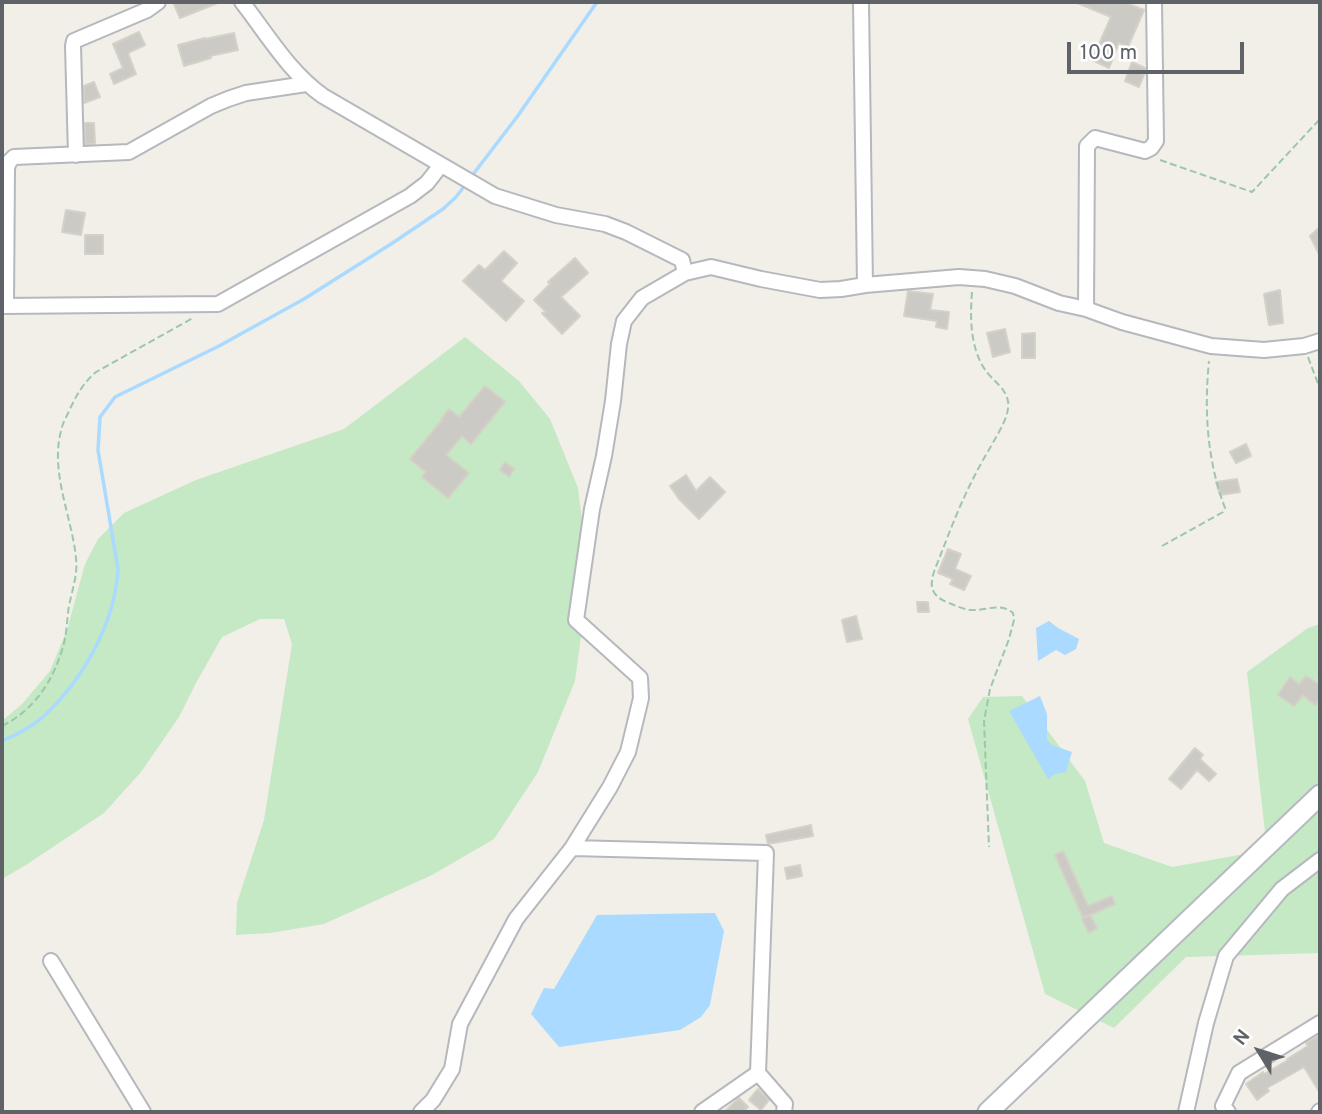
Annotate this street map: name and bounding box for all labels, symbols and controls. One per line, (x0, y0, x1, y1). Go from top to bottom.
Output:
scale bar (1070, 28, 1247, 72)
text: 100 m (1080, 40, 1137, 67)
north arrow (1224, 1016, 1294, 1086)
text: N (1229, 1025, 1256, 1051)

